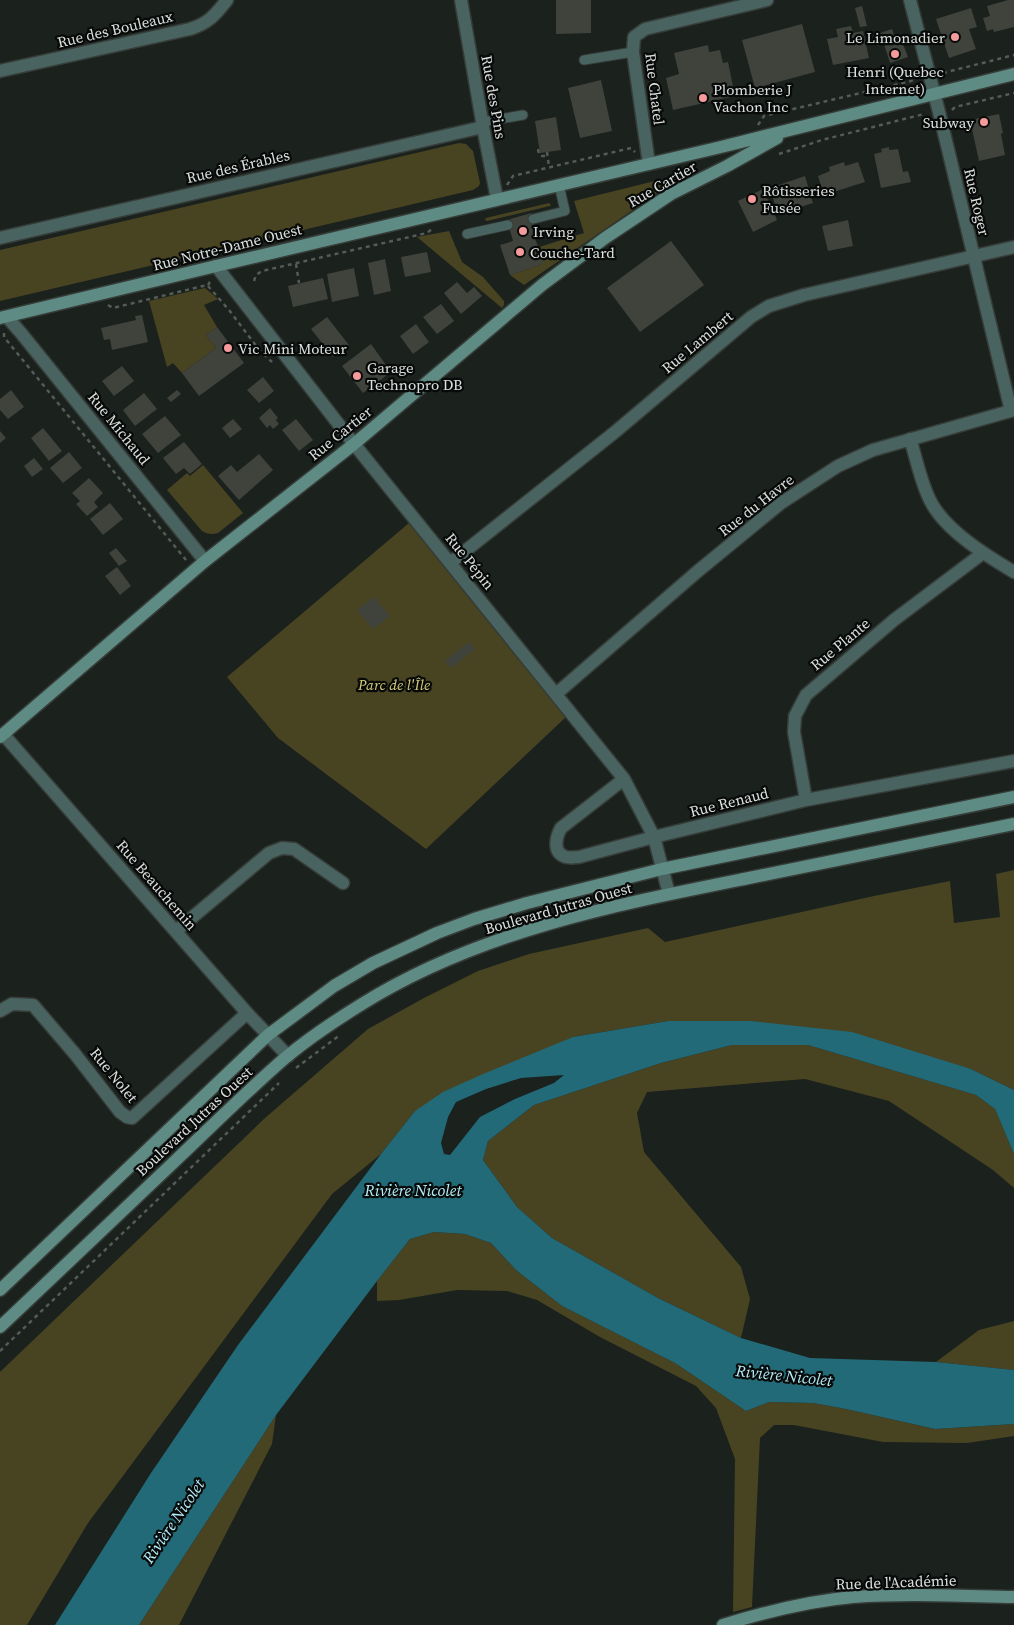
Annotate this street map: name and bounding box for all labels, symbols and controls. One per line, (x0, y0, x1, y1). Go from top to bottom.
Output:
street label: Rue des Bouleaux (55, 5, 175, 53)
place label: Le Limonadier (846, 27, 946, 48)
marker: Le Limonadier (949, 31, 961, 43)
marker: Henri (Quebec Internet) (889, 48, 901, 60)
street label: Rue Chatel (640, 52, 670, 127)
street label: Rue des Pins (476, 54, 512, 140)
place label: Henri (Quebec Internet) (846, 61, 944, 99)
place label: Plomberie J Vachon Inc (713, 79, 792, 117)
marker: Plomberie J Vachon Inc (697, 92, 709, 104)
place label: Subway (923, 112, 974, 133)
marker: Subway (978, 116, 990, 128)
street label: Rue des Érables (184, 144, 292, 188)
street label: Rue Cartier (624, 155, 701, 212)
street label: Rue Roger (959, 166, 995, 239)
place label: Rôtisseries Fusée (762, 180, 835, 218)
marker: Rôtisseries Fusée (746, 193, 758, 205)
street label: Rue Notre-Dame Ouest (150, 218, 304, 276)
place label: Irving (533, 221, 574, 242)
marker: Irving (517, 225, 529, 237)
place label: Couche-Tard (530, 242, 615, 263)
marker: Couche-Tard (514, 246, 526, 258)
street label: Rue Lambert (657, 306, 737, 378)
place label: Vic Mini Moteur (238, 338, 348, 359)
marker: Vic Mini Moteur (222, 342, 234, 354)
place label: Garage Technopro DB (367, 357, 462, 395)
marker: Garage Technopro DB (351, 370, 363, 382)
street label: Rue Michaud (83, 387, 155, 469)
street label: Rue Cartier (304, 400, 377, 465)
street label: Rue du Havre (714, 469, 798, 541)
street label: Rue Pépin (441, 528, 499, 594)
street label: Rue Plante (806, 613, 874, 675)
park label: Parc de l'Île (357, 674, 430, 695)
street label: Rue Renaud (687, 782, 771, 822)
street label: Rue Beauchemin (112, 835, 202, 935)
street label: Boulevard Jutras Ouest (482, 877, 634, 939)
street label: Rue Nolet (85, 1043, 143, 1107)
street label: Boulevard Jutras Ouest (131, 1061, 257, 1181)
water label: Rivière Nicolet (364, 1179, 462, 1201)
water label: Rivière Nicolet (734, 1359, 834, 1391)
water label: Rivière Nicolet (136, 1474, 210, 1568)
street label: Rue de l'Académie (835, 1569, 957, 1595)

